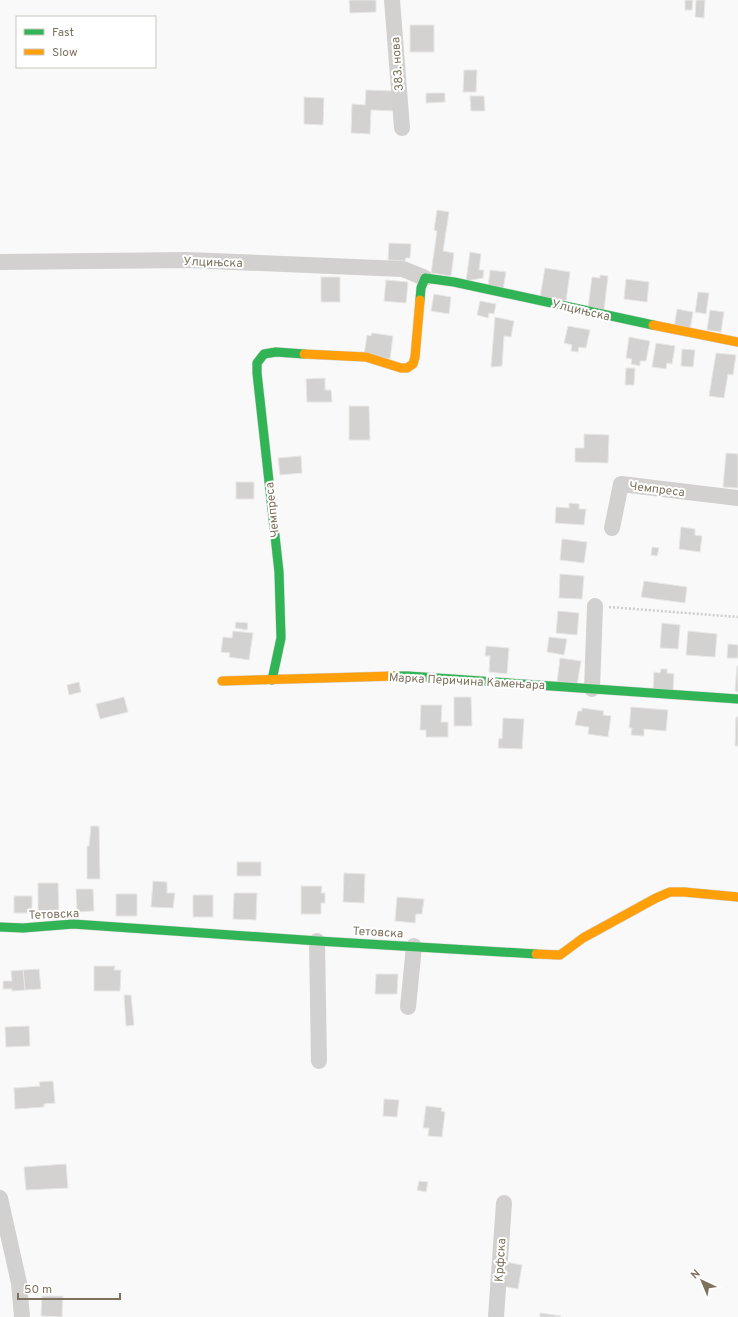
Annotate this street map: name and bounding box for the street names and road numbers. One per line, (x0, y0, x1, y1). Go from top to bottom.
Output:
street label: 383. нова (388, 36, 408, 92)
street label: Улцињска (183, 254, 243, 272)
street label: Улцињска (550, 297, 611, 325)
street label: Чемпреса (628, 479, 686, 501)
street label: Чемпреса (262, 481, 284, 538)
street label: Марка Перичина Камењара (388, 670, 545, 694)
street label: Тетовска (28, 906, 80, 924)
street label: Тетовска (352, 924, 404, 942)
street label: Крфска (491, 1238, 511, 1283)

